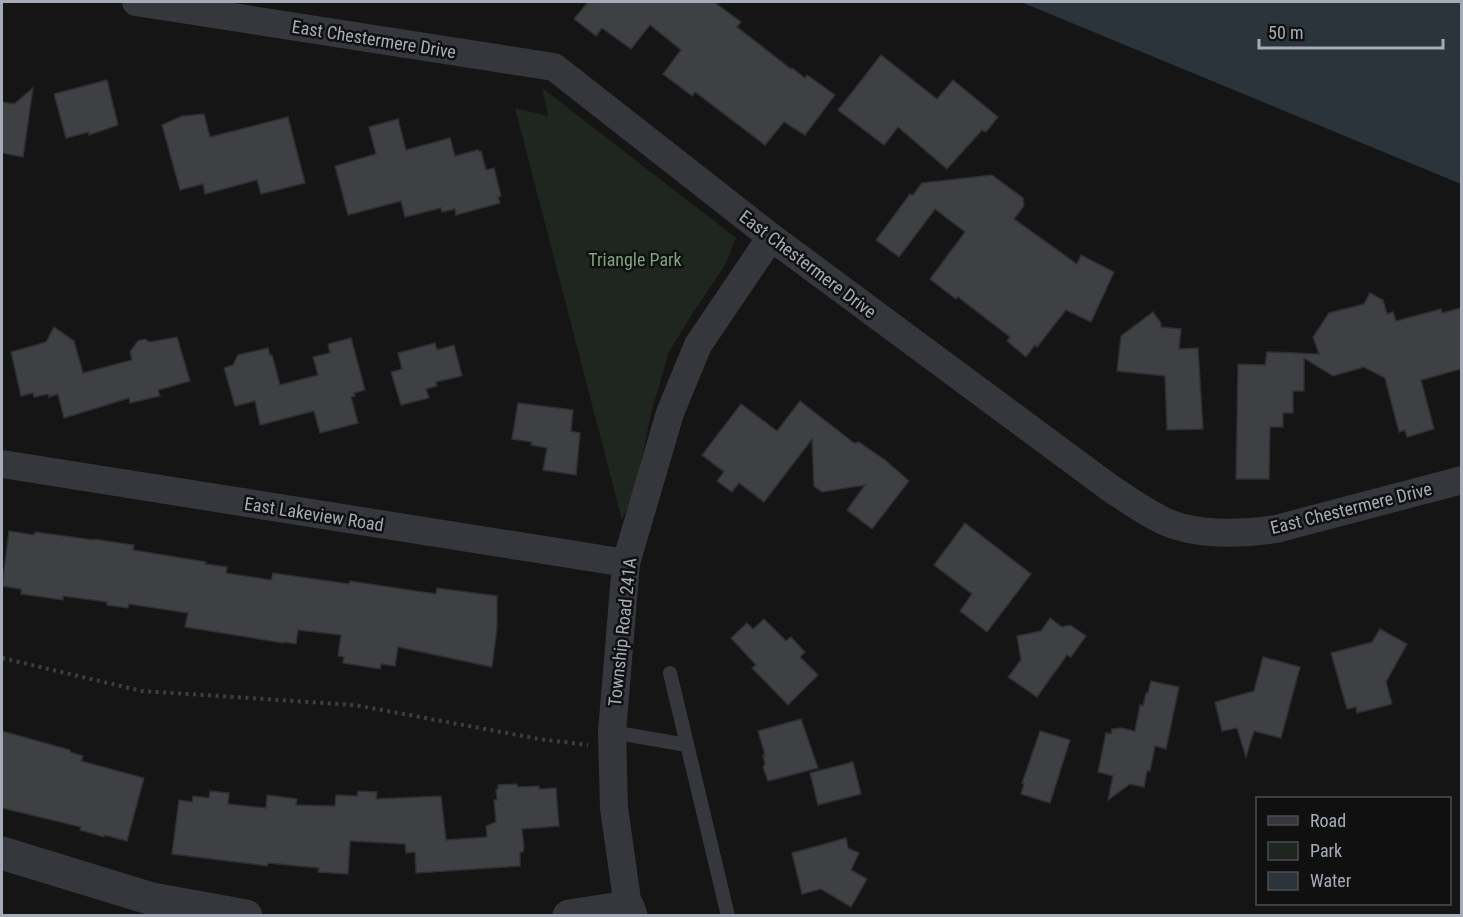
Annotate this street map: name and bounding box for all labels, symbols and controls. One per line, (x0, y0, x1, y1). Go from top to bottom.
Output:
scale bar (1259, 12, 1444, 50)
street label: East Chestermere Drive (290, 16, 458, 62)
text: 50 m (1268, 22, 1303, 43)
street label: East Chestermere Drive (735, 206, 881, 322)
park label: Triangle Park (588, 249, 682, 270)
street label: East Chestermere Drive (1268, 478, 1434, 538)
street label: East Lakeview Road (243, 493, 385, 535)
street label: Township Road 241A (604, 556, 640, 707)
legend (1256, 797, 1451, 905)
text: Road (1310, 810, 1346, 831)
text: Park (1310, 840, 1342, 861)
text: Water (1310, 870, 1352, 891)

